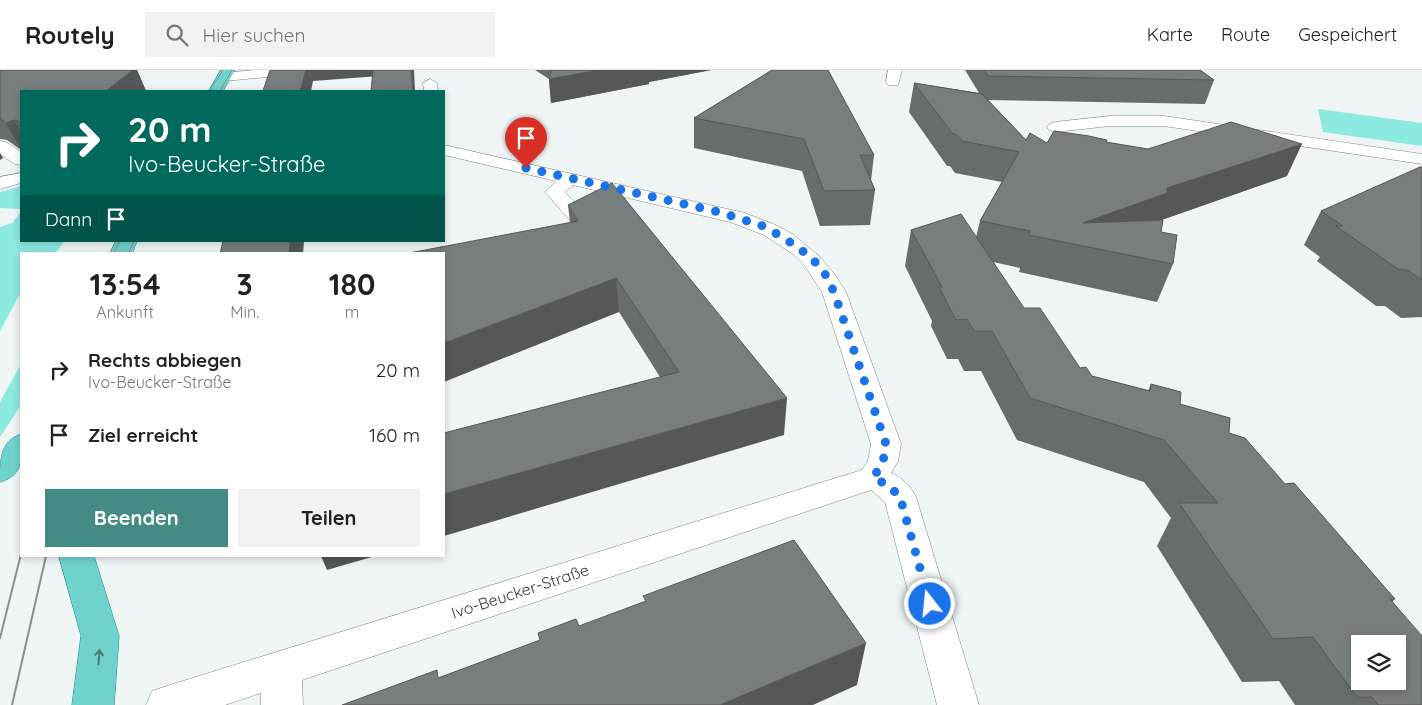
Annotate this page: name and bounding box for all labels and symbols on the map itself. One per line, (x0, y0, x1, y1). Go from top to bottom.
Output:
pin (505, 117, 547, 168)
street label: Ivo-Beucker-Straße (449, 559, 591, 623)
position arrow (903, 577, 955, 629)
one-way arrow (94, 649, 104, 665)

